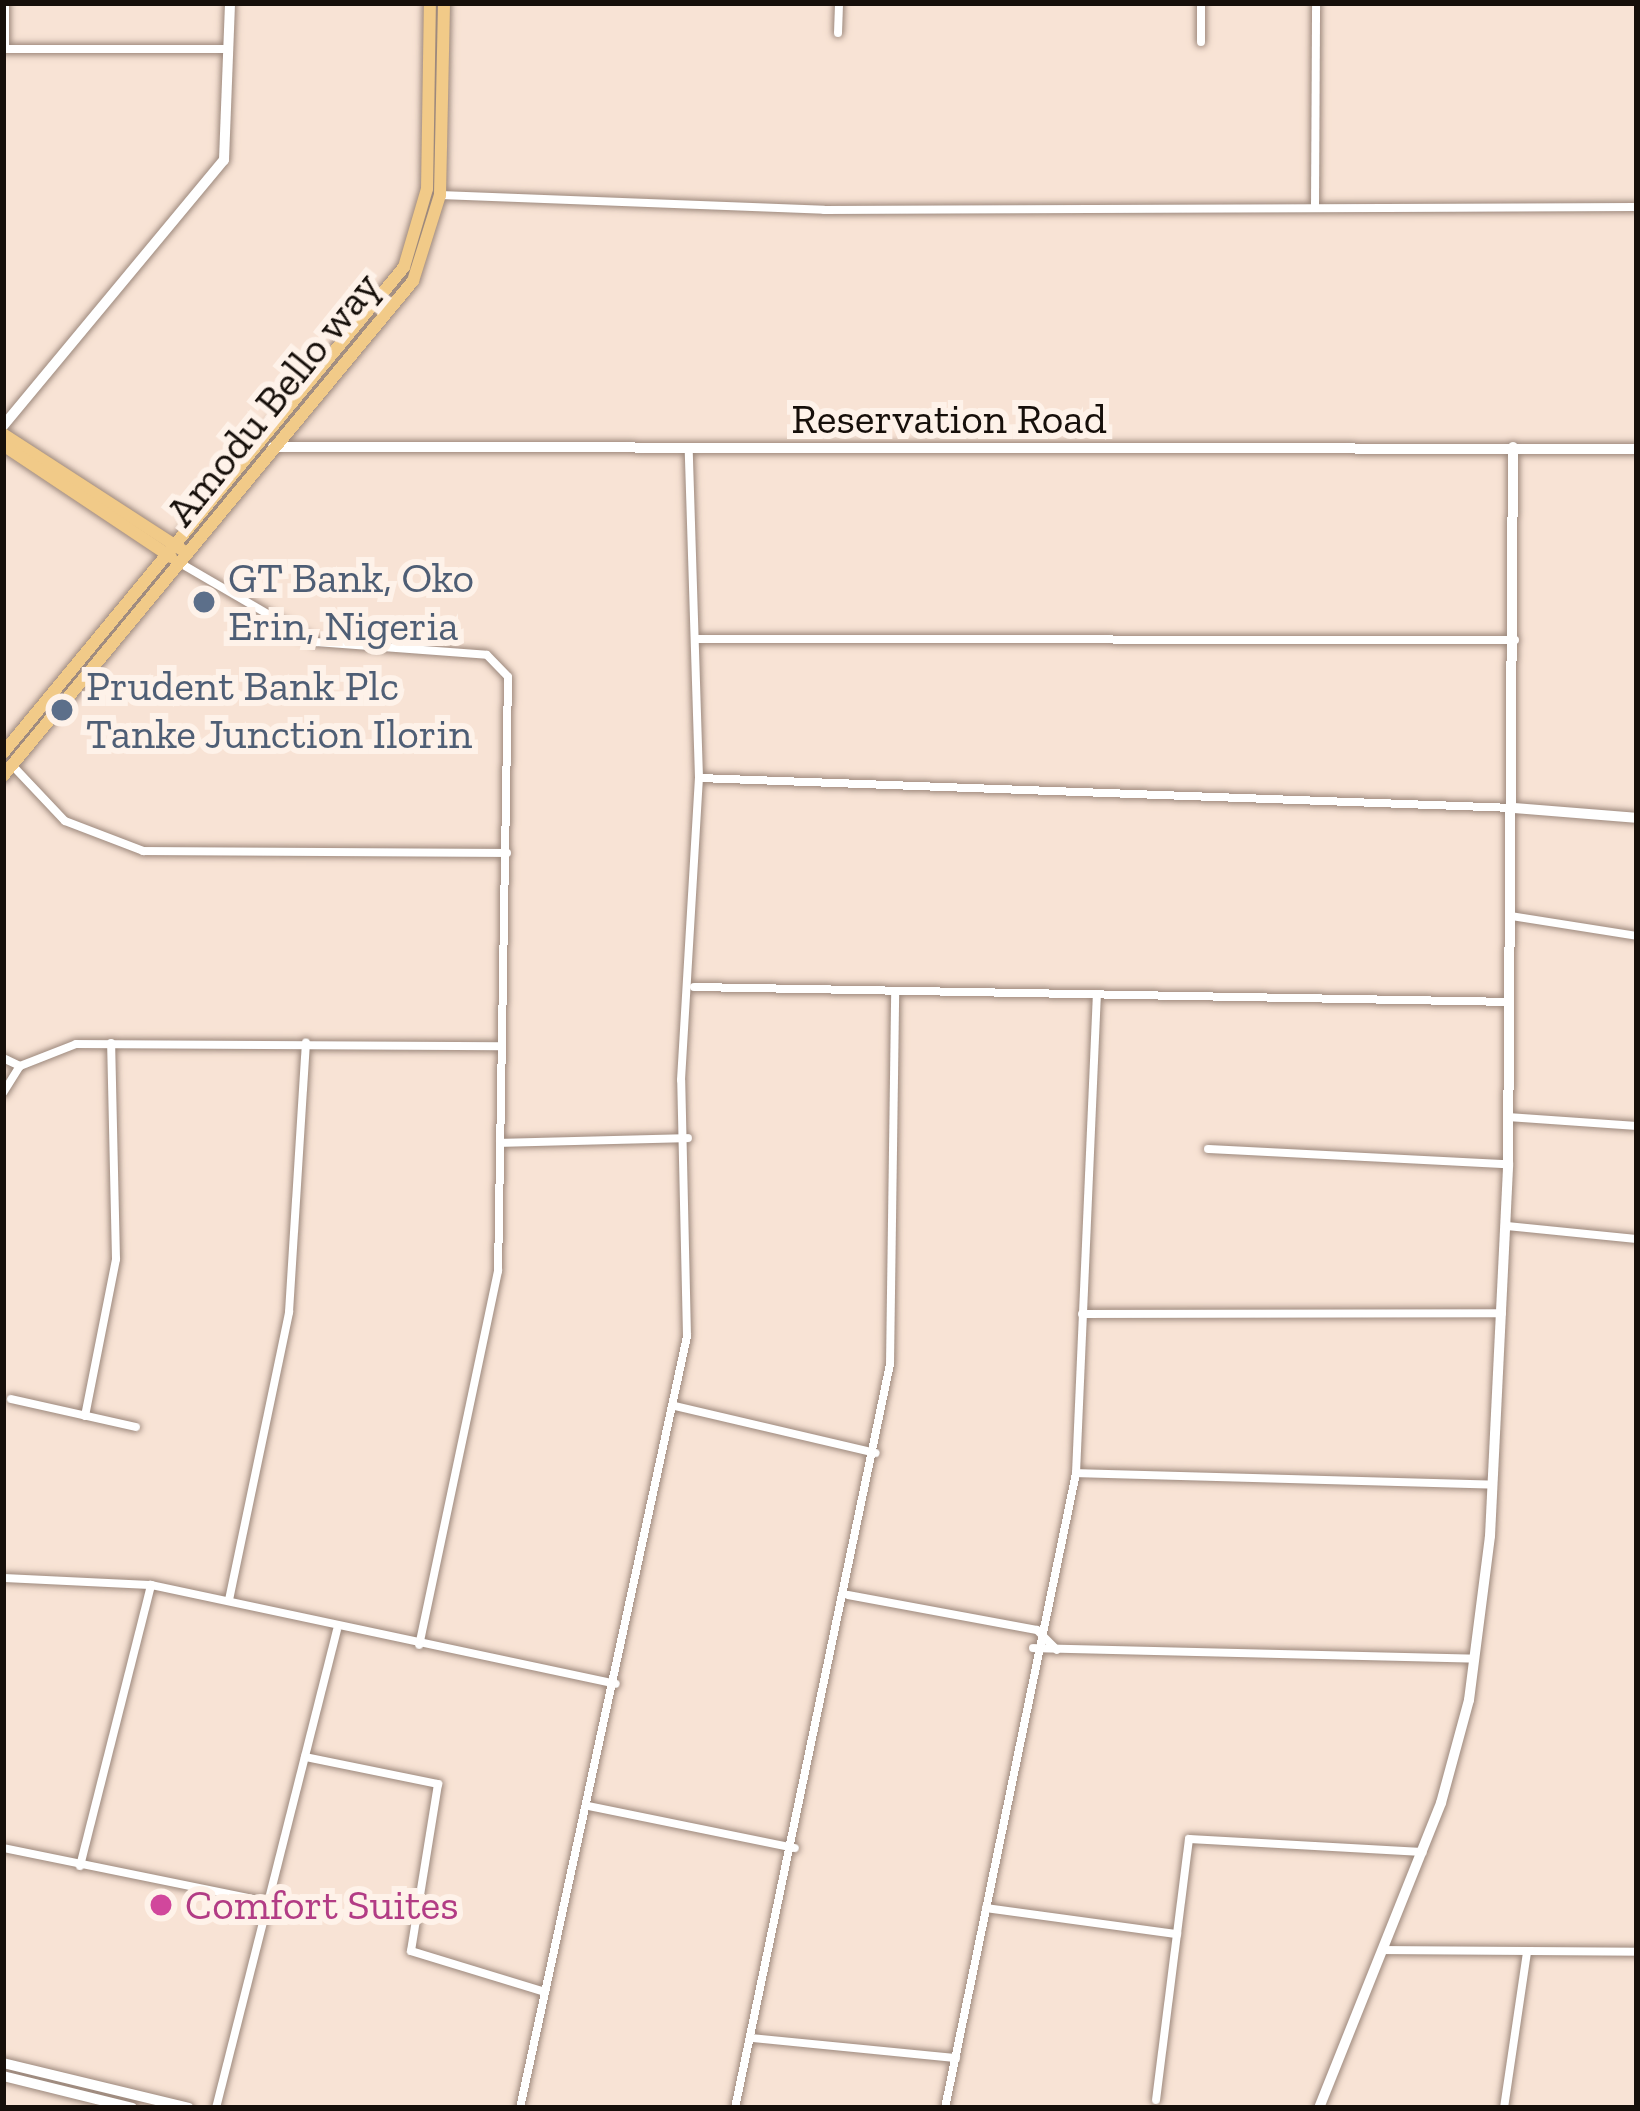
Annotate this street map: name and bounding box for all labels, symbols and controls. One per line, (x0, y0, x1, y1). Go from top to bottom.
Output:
street label: Amodu Bello way (155, 262, 391, 536)
street label: Reservation Road (791, 394, 1107, 444)
place label: GT Bank, Oko Erin, Nigeria (228, 553, 475, 652)
marker: GT Bank, Oko Erin, Nigeria (191, 589, 217, 615)
place label: Prudent Bank Plc Tanke Junction Ilorin (86, 661, 473, 760)
marker: Prudent Bank Plc Tanke Junction Ilorin (49, 697, 75, 723)
place label: Comfort Suites (185, 1880, 459, 1930)
marker: Comfort Suites (148, 1892, 174, 1918)

